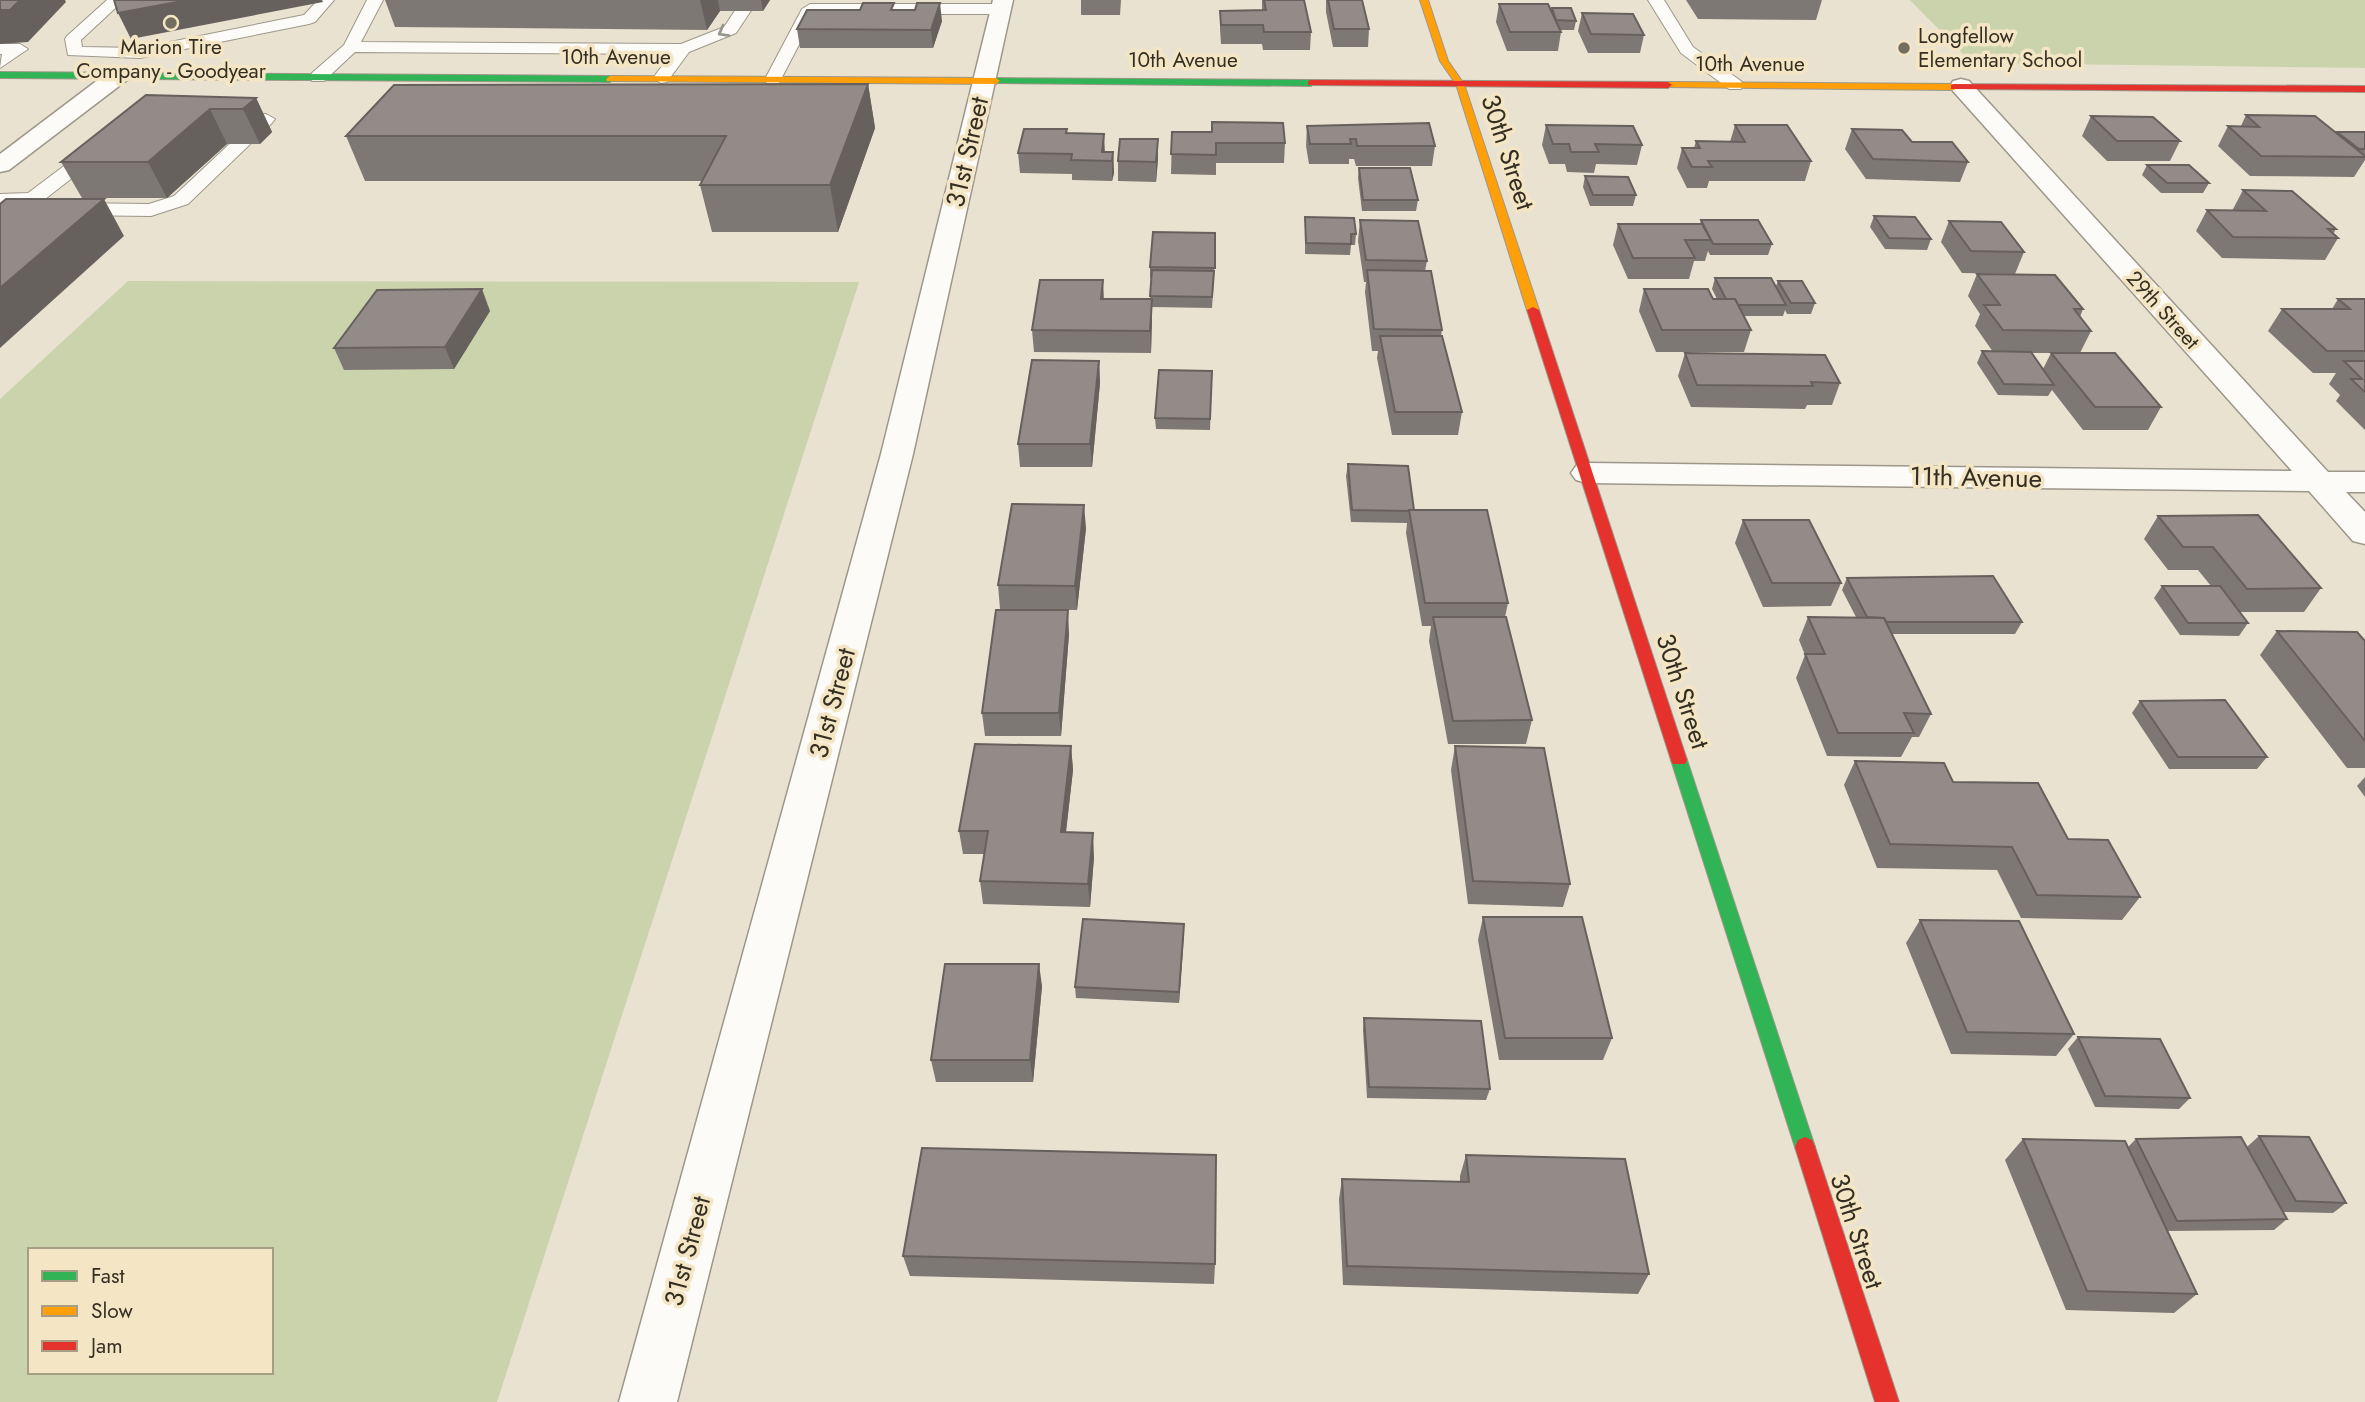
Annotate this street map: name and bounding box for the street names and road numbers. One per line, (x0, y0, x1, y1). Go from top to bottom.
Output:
street label: 10th Avenue (561, 42, 671, 72)
street label: 10th Avenue (1128, 45, 1238, 75)
street label: 10th Avenue (1695, 49, 1805, 79)
street label: 30th Street (1471, 89, 1545, 215)
street label: 31st Street (936, 92, 998, 211)
street label: 29th Street (2120, 264, 2206, 356)
street label: 11th Avenue (1910, 457, 2042, 497)
street label: 30th Street (1646, 628, 1720, 754)
street label: 31st Street (799, 643, 865, 762)
street label: 30th Street (1820, 1168, 1894, 1294)
street label: 31st Street (654, 1191, 720, 1310)

